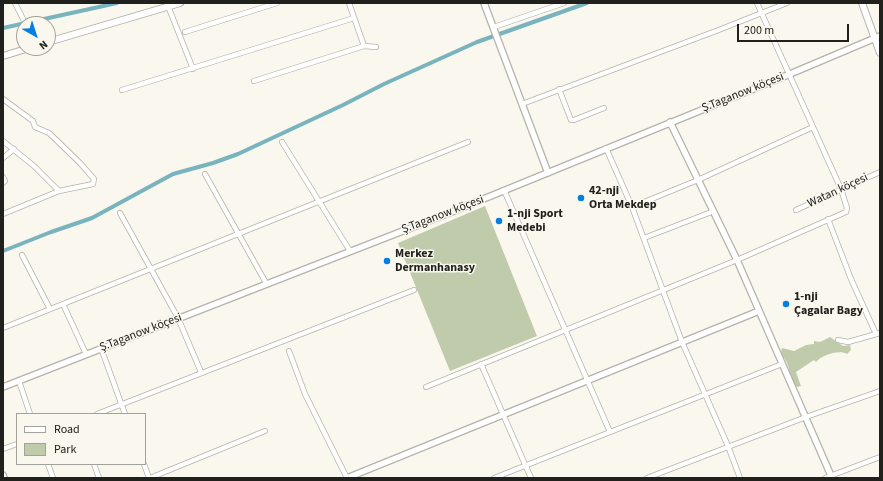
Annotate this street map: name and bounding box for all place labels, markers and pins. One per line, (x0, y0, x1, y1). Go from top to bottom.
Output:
place label: 42-nji Orta Mekdep (589, 184, 657, 212)
marker: 42-nji Orta Mekdep (576, 193, 586, 203)
place label: 1-nji Sport Medebi (507, 207, 563, 235)
marker: 1-nji Sport Medebi (494, 216, 504, 226)
place label: Merkez Dermanhanasy (395, 247, 475, 275)
marker: Merkez Dermanhanasy (382, 256, 392, 266)
place label: 1-nji Çagalar Bagy (794, 290, 863, 318)
marker: 1-nji Çagalar Bagy (781, 299, 791, 309)

